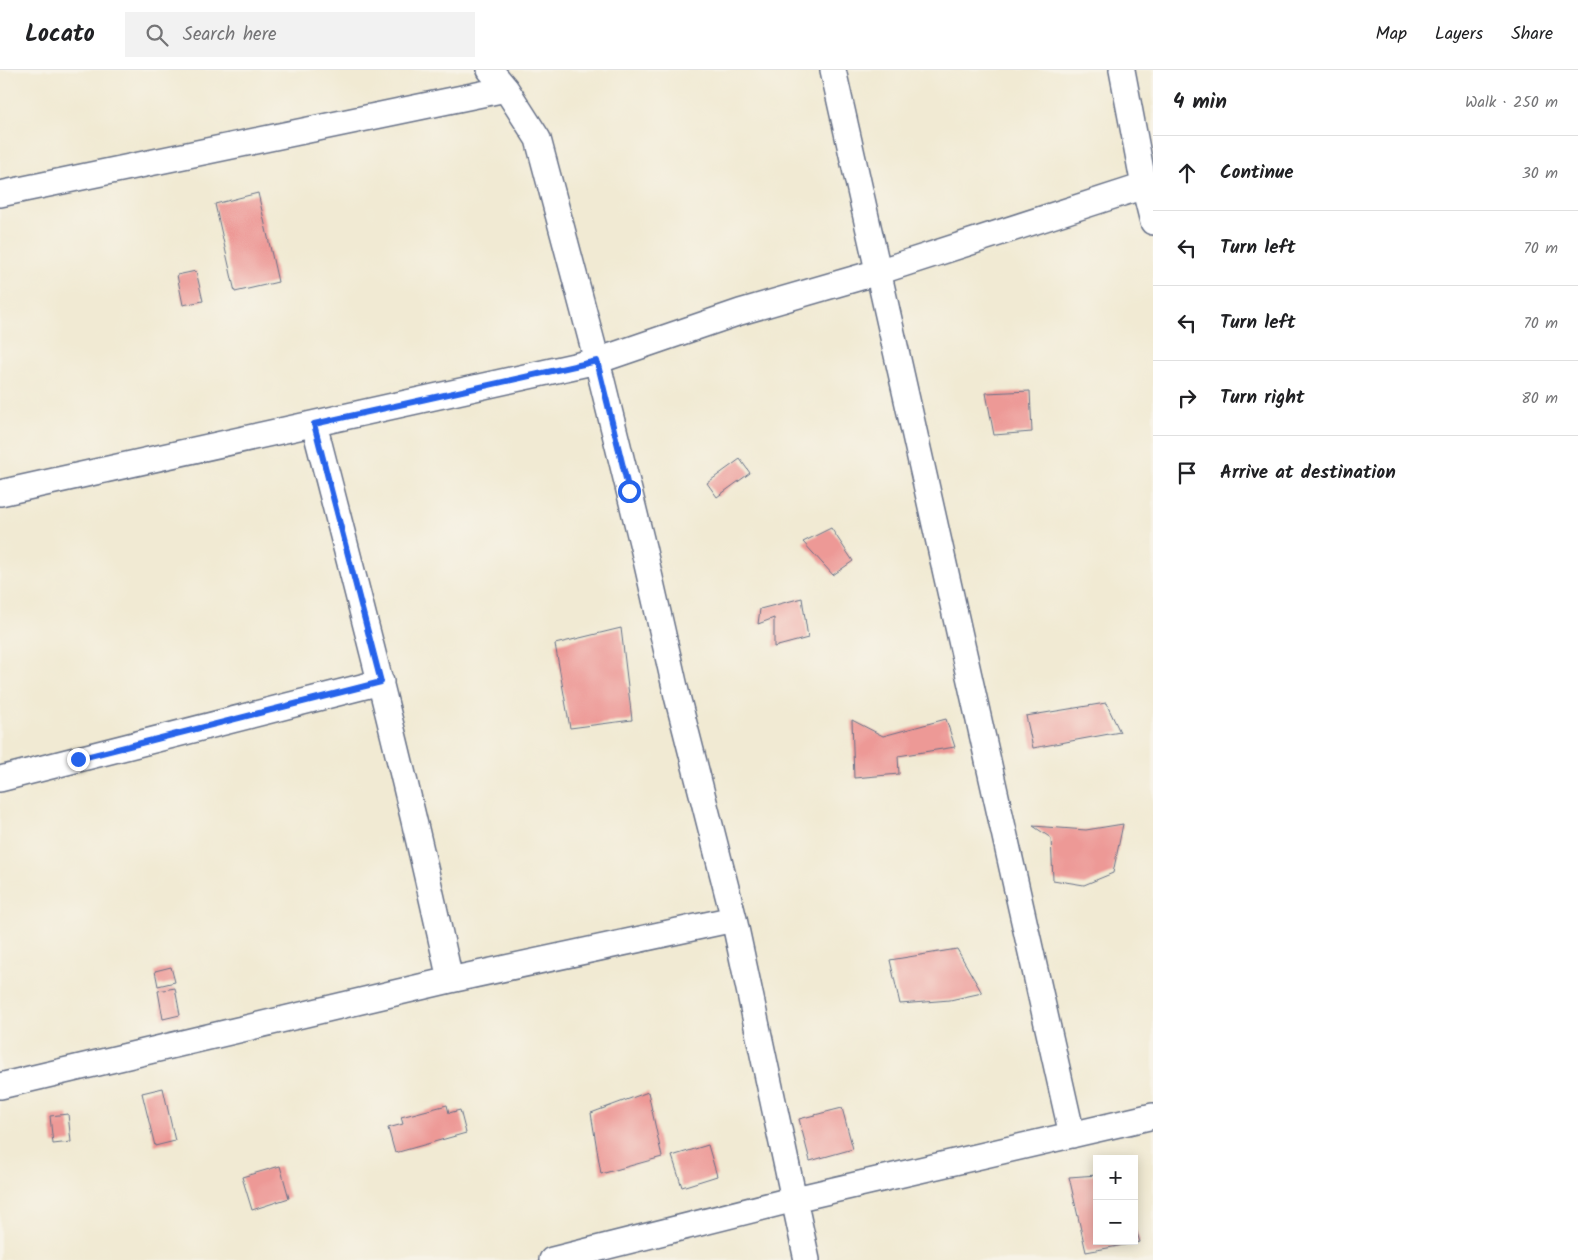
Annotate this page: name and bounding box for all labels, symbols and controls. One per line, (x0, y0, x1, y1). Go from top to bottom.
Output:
search box (125, 12, 475, 57)
text: Locato (25, 15, 95, 54)
text: Search here (183, 20, 276, 50)
text: Map (1376, 20, 1407, 49)
text: Layers (1435, 20, 1483, 49)
text: Share (1511, 20, 1553, 49)
icon: search (143, 21, 171, 49)
text: 4 min (1173, 86, 1227, 119)
text: Walk · 250 m (1465, 90, 1558, 115)
text: Continue (1220, 158, 1293, 188)
icon: ahead (1173, 159, 1201, 187)
text: 30 m (1522, 161, 1558, 186)
text: Turn left (1220, 233, 1295, 263)
icon: left (1173, 234, 1201, 262)
text: 70 m (1523, 236, 1558, 261)
text: Turn left (1220, 308, 1295, 338)
icon: left (1173, 309, 1201, 337)
text: 70 m (1523, 311, 1558, 336)
text: Turn right (1220, 383, 1305, 413)
icon: right (1173, 384, 1201, 412)
text: 80 m (1521, 386, 1558, 411)
text: Arrive at destination (1220, 458, 1396, 488)
icon: arrive (1173, 459, 1201, 487)
route start (618, 480, 641, 503)
route end (67, 748, 90, 771)
map controls (1093, 1155, 1138, 1245)
button: + (1093, 1155, 1138, 1200)
button: − (1093, 1200, 1138, 1245)

